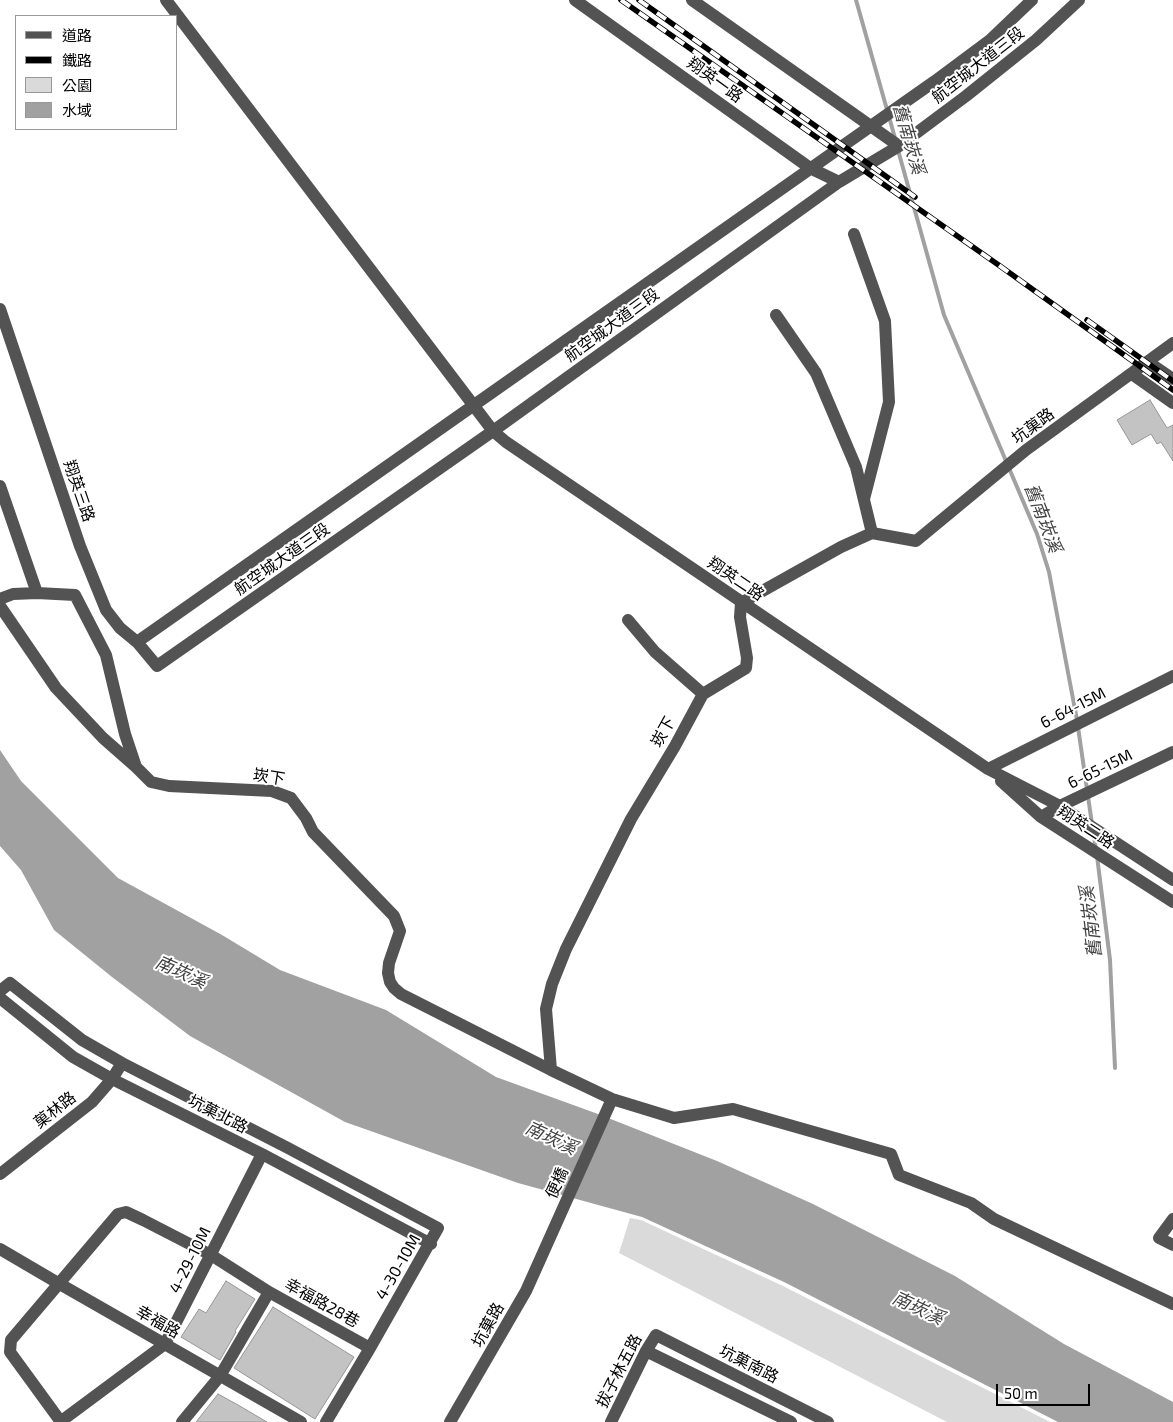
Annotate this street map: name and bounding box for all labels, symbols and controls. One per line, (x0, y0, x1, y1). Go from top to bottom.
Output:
legend (15, 15, 178, 130)
street label: 航空城大道三段 (928, 23, 1028, 107)
text: 道路 (62, 26, 92, 44)
text: 鐵路 (62, 51, 92, 69)
street label: 翔英一路 (683, 53, 747, 107)
text: 公園 (62, 76, 92, 94)
text: 水域 (62, 101, 92, 119)
water label: 舊南崁溪 (889, 101, 929, 177)
street label: 航空城大道三段 (561, 284, 663, 366)
street label: 坑菓路 (1008, 404, 1058, 448)
street label: 翔英三路 (60, 458, 98, 524)
water label: 舊南崁溪 (1020, 481, 1066, 555)
street label: 航空城大道三段 (231, 519, 333, 599)
street label: 翔英二路 (704, 553, 768, 605)
street label: 6-64-15M (1037, 683, 1109, 733)
street label: 崁下 (647, 713, 679, 751)
street label: 6-65-15M (1064, 745, 1136, 793)
street label: 崁下 (252, 765, 286, 789)
street label: 翔英二路 (1054, 802, 1118, 852)
water label: 舊南崁溪 (1076, 885, 1106, 959)
water label: 南崁溪 (152, 951, 210, 993)
street label: 菓林路 (30, 1088, 80, 1132)
street label: 坑菓北路 (185, 1091, 251, 1137)
water label: 南崁溪 (522, 1117, 580, 1159)
street label: 便橋 (542, 1164, 572, 1202)
street label: 4-29-10M (165, 1224, 215, 1296)
street label: 4-30-10M (372, 1231, 424, 1303)
street label: 幸福路28巷 (281, 1275, 363, 1331)
water label: 南崁溪 (889, 1287, 947, 1329)
street label: 坑菓路 (468, 1299, 508, 1351)
street label: 幸福路 (132, 1302, 184, 1342)
street label: 拔子林五路 (592, 1331, 646, 1411)
street label: 坑菓南路 (716, 1341, 782, 1387)
scale bar (998, 1374, 1092, 1406)
text: 50 m (1004, 1384, 1038, 1402)

